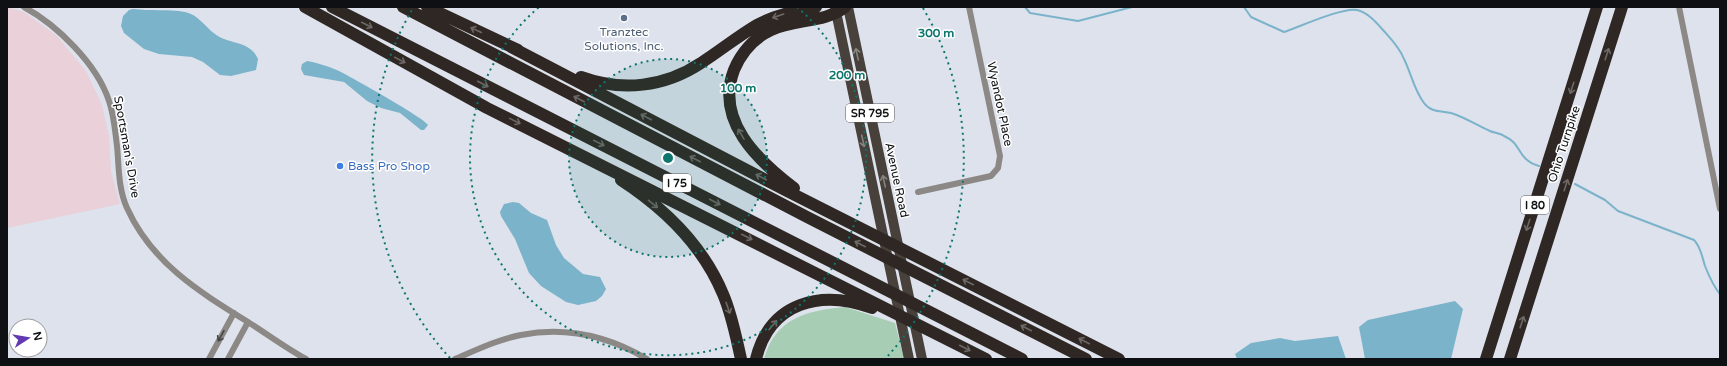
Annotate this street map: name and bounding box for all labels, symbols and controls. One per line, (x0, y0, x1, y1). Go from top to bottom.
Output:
marker: Tranztec Solutions, Inc. (619, 13, 629, 23)
one-way arrow (772, 13, 784, 21)
one-way arrow (361, 22, 373, 29)
place label: Tranztec Solutions, Inc. (584, 25, 664, 53)
one-way arrow (470, 26, 482, 33)
text: 300 m (918, 26, 954, 40)
one-way arrow (853, 47, 861, 60)
one-way arrow (1604, 48, 1611, 61)
one-way arrow (394, 57, 406, 64)
street label: Wyandot Place (984, 61, 1016, 148)
text: 200 m (829, 68, 865, 82)
one-way arrow (477, 81, 489, 88)
text: 100 m (720, 81, 756, 95)
one-way arrow (1568, 81, 1575, 94)
one-way arrow (573, 94, 585, 102)
street label: Sportsman's Drive (111, 95, 143, 199)
road number: SR 795 (846, 104, 894, 122)
street label: Ohio Turnpike (1545, 104, 1583, 184)
one-way arrow (640, 113, 652, 120)
one-way arrow (509, 118, 521, 125)
one-way arrow (736, 129, 744, 141)
one-way arrow (859, 134, 867, 147)
one-way arrow (593, 140, 605, 147)
street label: Avenue Road (882, 141, 912, 219)
centre of rings (661, 151, 675, 165)
one-way arrow (689, 154, 701, 162)
place label: Bass Pro Shop (348, 159, 430, 173)
marker: Bass Pro Shop (335, 161, 345, 171)
one-way arrow (755, 173, 767, 181)
road number: I 75 (663, 174, 691, 192)
one-way arrow (880, 175, 888, 188)
one-way arrow (1563, 178, 1570, 191)
road number: I 80 (1521, 196, 1549, 214)
one-way arrow (708, 199, 720, 206)
one-way arrow (647, 200, 658, 208)
one-way arrow (1524, 218, 1531, 231)
one-way arrow (741, 234, 753, 242)
one-way arrow (854, 240, 866, 247)
one-way arrow (963, 278, 975, 285)
one-way arrow (725, 301, 732, 314)
one-way arrow (1519, 316, 1526, 329)
north arrow (8, 318, 48, 358)
one-way arrow (769, 320, 778, 330)
one-way arrow (1020, 324, 1032, 332)
text: N (30, 330, 45, 342)
one-way arrow (217, 330, 225, 342)
one-way arrow (1078, 337, 1090, 344)
one-way arrow (958, 345, 970, 352)

